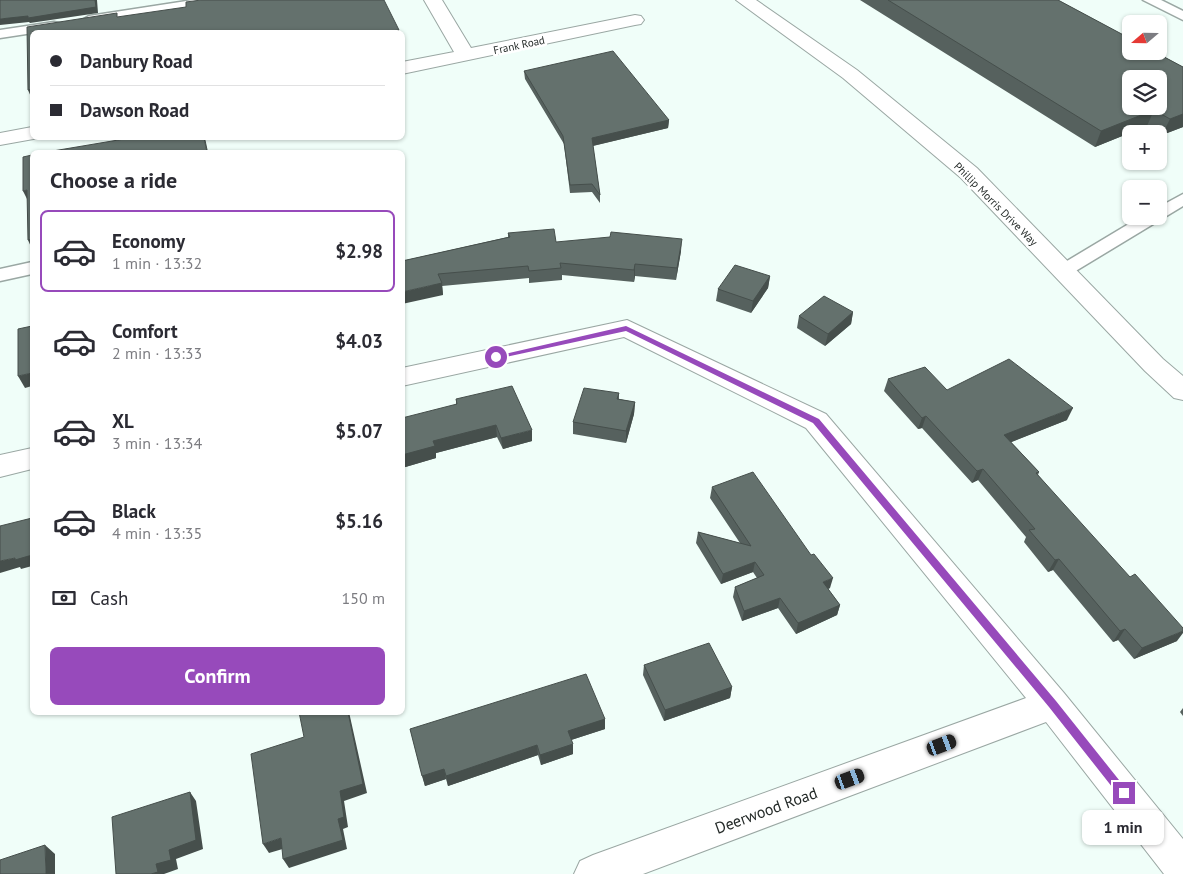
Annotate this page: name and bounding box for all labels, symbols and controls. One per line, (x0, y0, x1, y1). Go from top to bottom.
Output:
north arrow (1122, 15, 1168, 60)
map controls (1122, 15, 1167, 225)
street label: Frank Road (492, 33, 546, 57)
text: Danbury Road (80, 49, 193, 73)
button: layers (1122, 70, 1167, 115)
text: Dawson Road (80, 98, 189, 122)
button: + (1122, 125, 1167, 170)
street label: Phillip Morris Drive Way (951, 159, 1041, 249)
text: Choose a ride (50, 166, 177, 194)
button: − (1122, 180, 1167, 225)
icon: car (52, 229, 97, 274)
text: Economy (112, 229, 185, 253)
text: $2.98 (335, 239, 383, 263)
text: 1 min · 13:32 (112, 253, 202, 273)
icon: car (52, 319, 97, 364)
text: Comfort (112, 319, 178, 343)
text: $4.03 (335, 329, 383, 353)
text: 2 min · 13:33 (112, 343, 202, 363)
route start (485, 346, 507, 368)
icon: car (52, 409, 97, 454)
text: XL (112, 409, 134, 433)
text: $5.07 (335, 419, 383, 443)
text: 3 min · 13:34 (112, 433, 202, 453)
icon: car (52, 499, 97, 544)
text: Black (112, 499, 156, 523)
text: $5.16 (335, 509, 383, 533)
text: 4 min · 13:35 (112, 523, 202, 543)
icon: cash (50, 584, 78, 612)
text: Cash (90, 586, 128, 610)
text: 150 m (342, 588, 385, 608)
button: Confirm (50, 647, 385, 705)
car (925, 733, 958, 757)
car (833, 767, 866, 791)
street label: Deerwood Road (712, 782, 820, 838)
route end (1113, 782, 1135, 804)
callout: 1 min (1083, 810, 1165, 846)
text: 1 min (1103, 817, 1143, 837)

